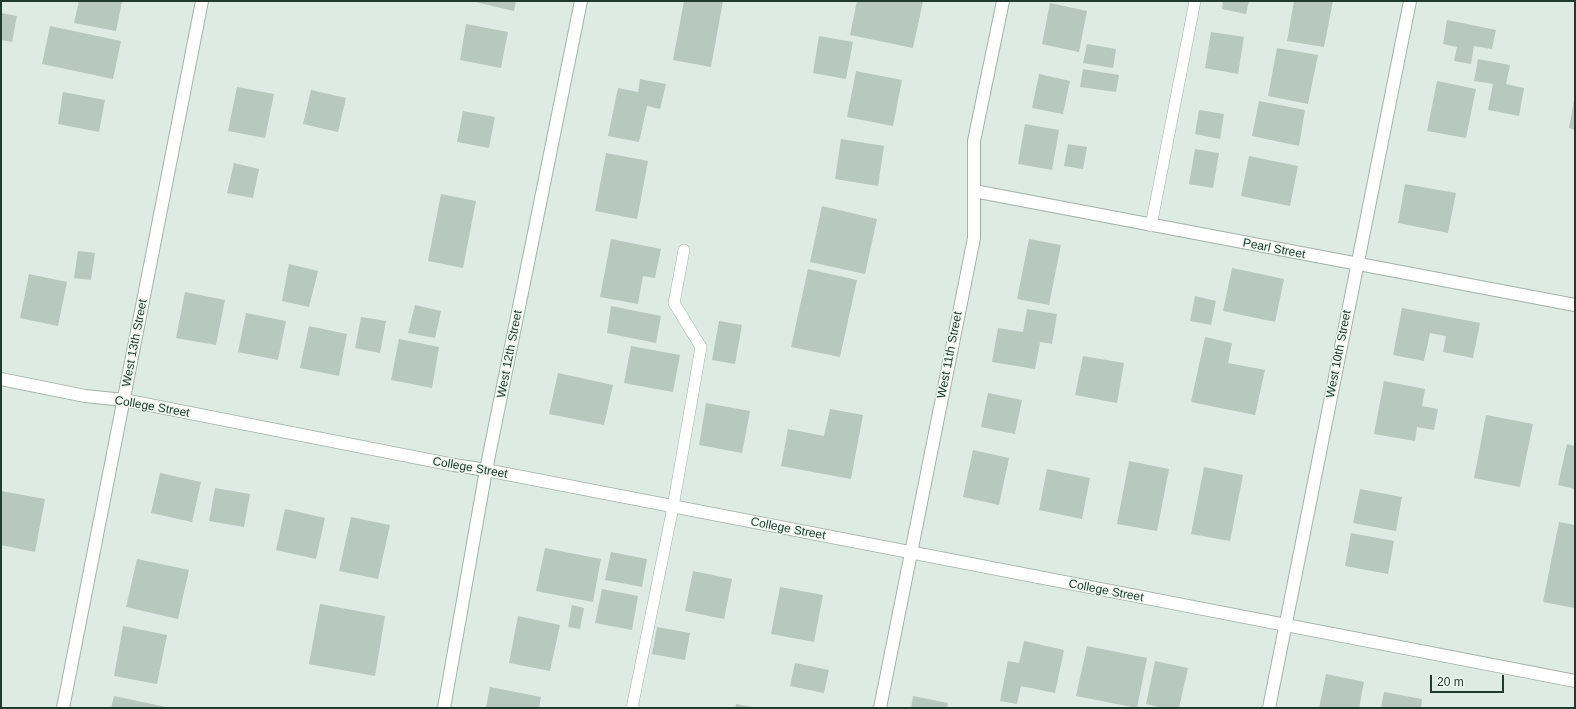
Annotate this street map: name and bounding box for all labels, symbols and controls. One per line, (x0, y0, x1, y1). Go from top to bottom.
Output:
street label: Pearl Street (1242, 236, 1306, 262)
street label: West 13th Street (119, 298, 151, 388)
street label: West 12th Street (494, 309, 526, 399)
street label: West 10th Street (1323, 309, 1355, 399)
street label: West 11th Street (935, 310, 965, 400)
street label: College Street (113, 393, 191, 421)
street label: College Street (431, 454, 509, 482)
street label: College Street (749, 515, 827, 543)
street label: College Street (1067, 577, 1145, 605)
scale bar (1432, 667, 1506, 693)
text: 20 m (1437, 675, 1464, 689)

